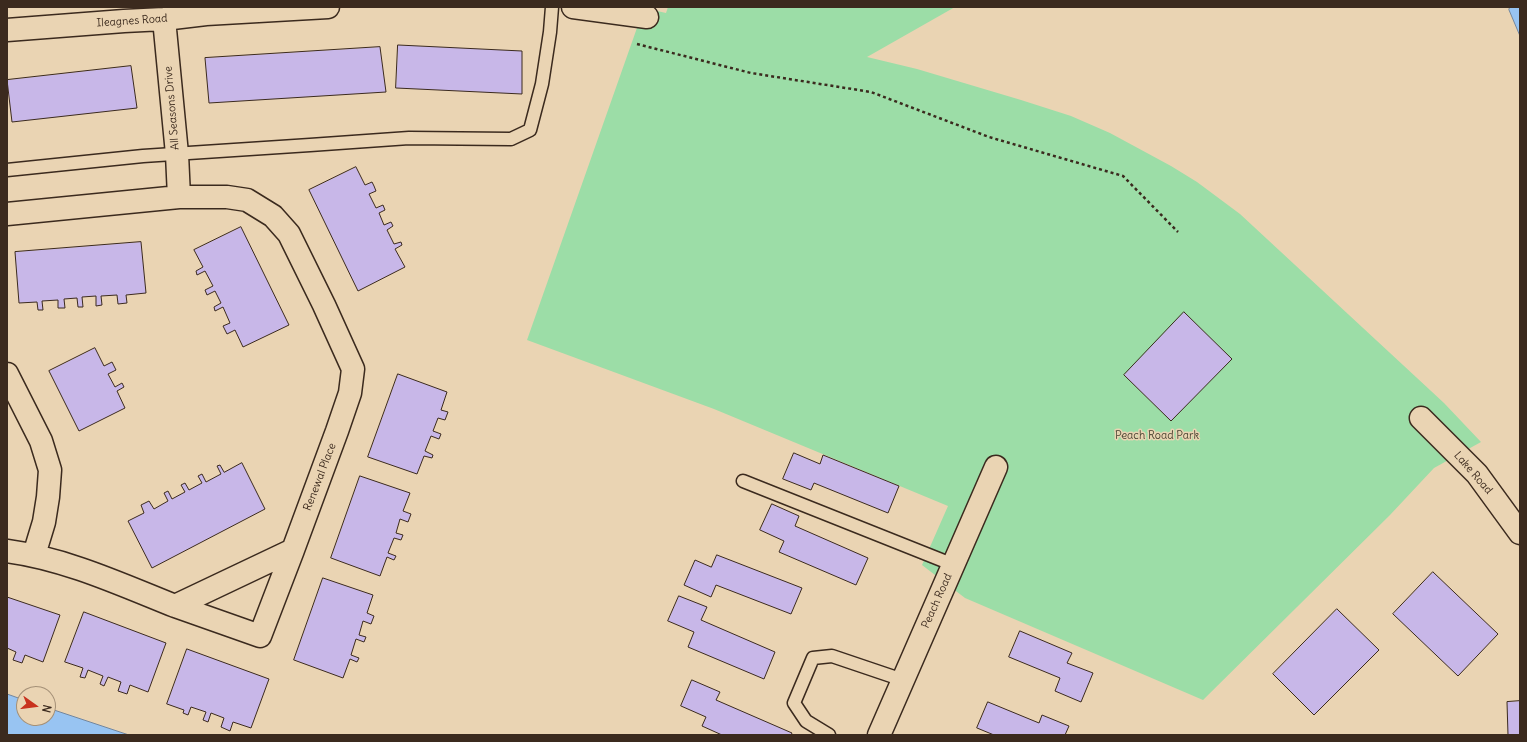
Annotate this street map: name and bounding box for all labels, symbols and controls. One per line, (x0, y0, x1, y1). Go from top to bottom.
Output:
street label: Ileagnes Road (96, 12, 168, 30)
street label: All Seasons Drive (162, 66, 182, 150)
park label: Peach Road Park (1115, 429, 1199, 443)
street label: Renewal Place (301, 441, 339, 513)
street label: Lake Road (1451, 449, 1495, 497)
street label: Peach Road (919, 571, 955, 631)
north arrow (16, 686, 56, 726)
text: N (39, 703, 54, 714)

